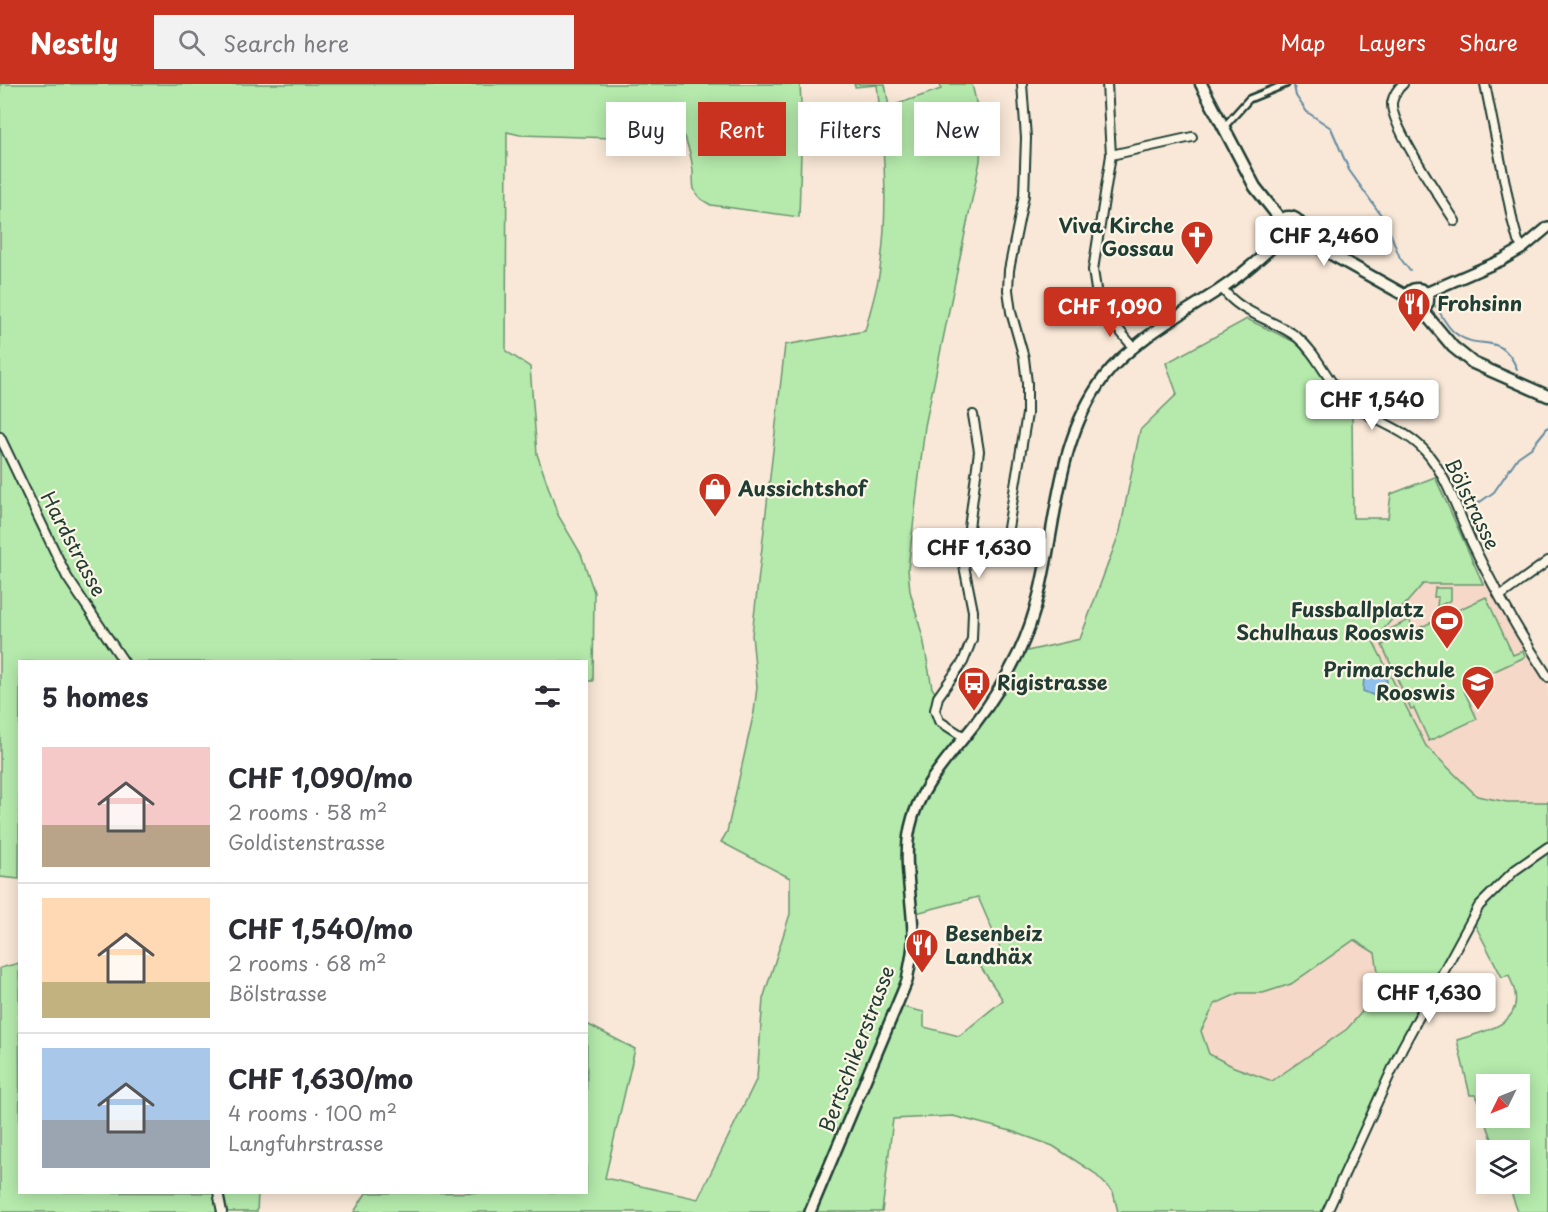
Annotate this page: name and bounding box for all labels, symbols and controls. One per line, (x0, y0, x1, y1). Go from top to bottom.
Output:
search box (154, 15, 574, 69)
text: Nestly (30, 21, 118, 64)
icon: search (175, 26, 208, 59)
text: Search here (223, 26, 349, 59)
text: Map (1281, 26, 1325, 58)
text: Layers (1358, 26, 1426, 58)
text: Share (1459, 26, 1518, 58)
chip: Buy (606, 102, 686, 156)
chip: Rent (698, 102, 786, 156)
chip: Filters (798, 102, 902, 156)
chip: New (914, 102, 1000, 156)
place label: Viva Kirche Gossau (1058, 210, 1174, 263)
pin: CHF 2,460 (1255, 216, 1393, 267)
church icon: Viva Kirche Gossau (1179, 219, 1215, 266)
text: CHF 2,460 (1269, 220, 1379, 250)
restaurant icon: Frohsinn (1396, 286, 1432, 333)
pin: CHF 1,090 (1041, 287, 1179, 338)
place label: Frohsinn (1437, 288, 1522, 318)
text: CHF 1,090 (1058, 291, 1162, 321)
pin: CHF 1,540 (1303, 380, 1441, 431)
text: CHF 1,540 (1320, 384, 1424, 414)
street label: Bölstrasse (1438, 452, 1508, 555)
shop icon: Aussichtshof (697, 471, 733, 518)
place label: Aussichtshof (737, 473, 869, 503)
street label: Hardstrasse (34, 485, 114, 602)
pin: CHF 1,630 (910, 528, 1048, 579)
text: CHF 1,630 (927, 532, 1031, 562)
place label: Fussballplatz Schulhaus Rooswis (1236, 594, 1424, 647)
sports icon: Fussballplatz Schulhaus Rooswis (1429, 603, 1465, 650)
place label: Primarschule Rooswis (1323, 654, 1455, 707)
school or university icon: Primarschule Rooswis (1460, 664, 1496, 711)
bus stop icon: Rigistrasse (956, 665, 992, 712)
place label: Rigistrasse (997, 667, 1108, 697)
text: 5 homes (42, 677, 148, 716)
icon: filters (531, 680, 564, 713)
text: CHF 1,090/mo (228, 758, 413, 797)
icon: home (90, 771, 162, 843)
text: 2 rooms · 58 m² (228, 797, 387, 827)
text: Goldistenstrasse (228, 827, 385, 857)
text: CHF 1,540/mo (228, 909, 413, 948)
place label: Besenbeiz Landhäx (945, 918, 1043, 971)
icon: home (90, 922, 162, 994)
restaurant icon: Besenbeiz Landhäx (904, 927, 940, 974)
text: 2 rooms · 68 m² (228, 948, 387, 978)
street label: Bertschikerstrasse (811, 961, 902, 1136)
pin: CHF 1,630 (1360, 973, 1498, 1024)
text: CHF 1,630 (1377, 977, 1481, 1007)
text: Bölstrasse (228, 978, 327, 1008)
text: CHF 1,630/mo (228, 1059, 413, 1098)
icon: home (90, 1072, 162, 1144)
north arrow (1476, 1074, 1530, 1128)
map controls (1476, 1074, 1530, 1194)
text: 4 rooms · 100 m² (228, 1098, 397, 1128)
text: Langfuhrstrasse (228, 1128, 384, 1158)
button: layers (1476, 1140, 1530, 1194)

